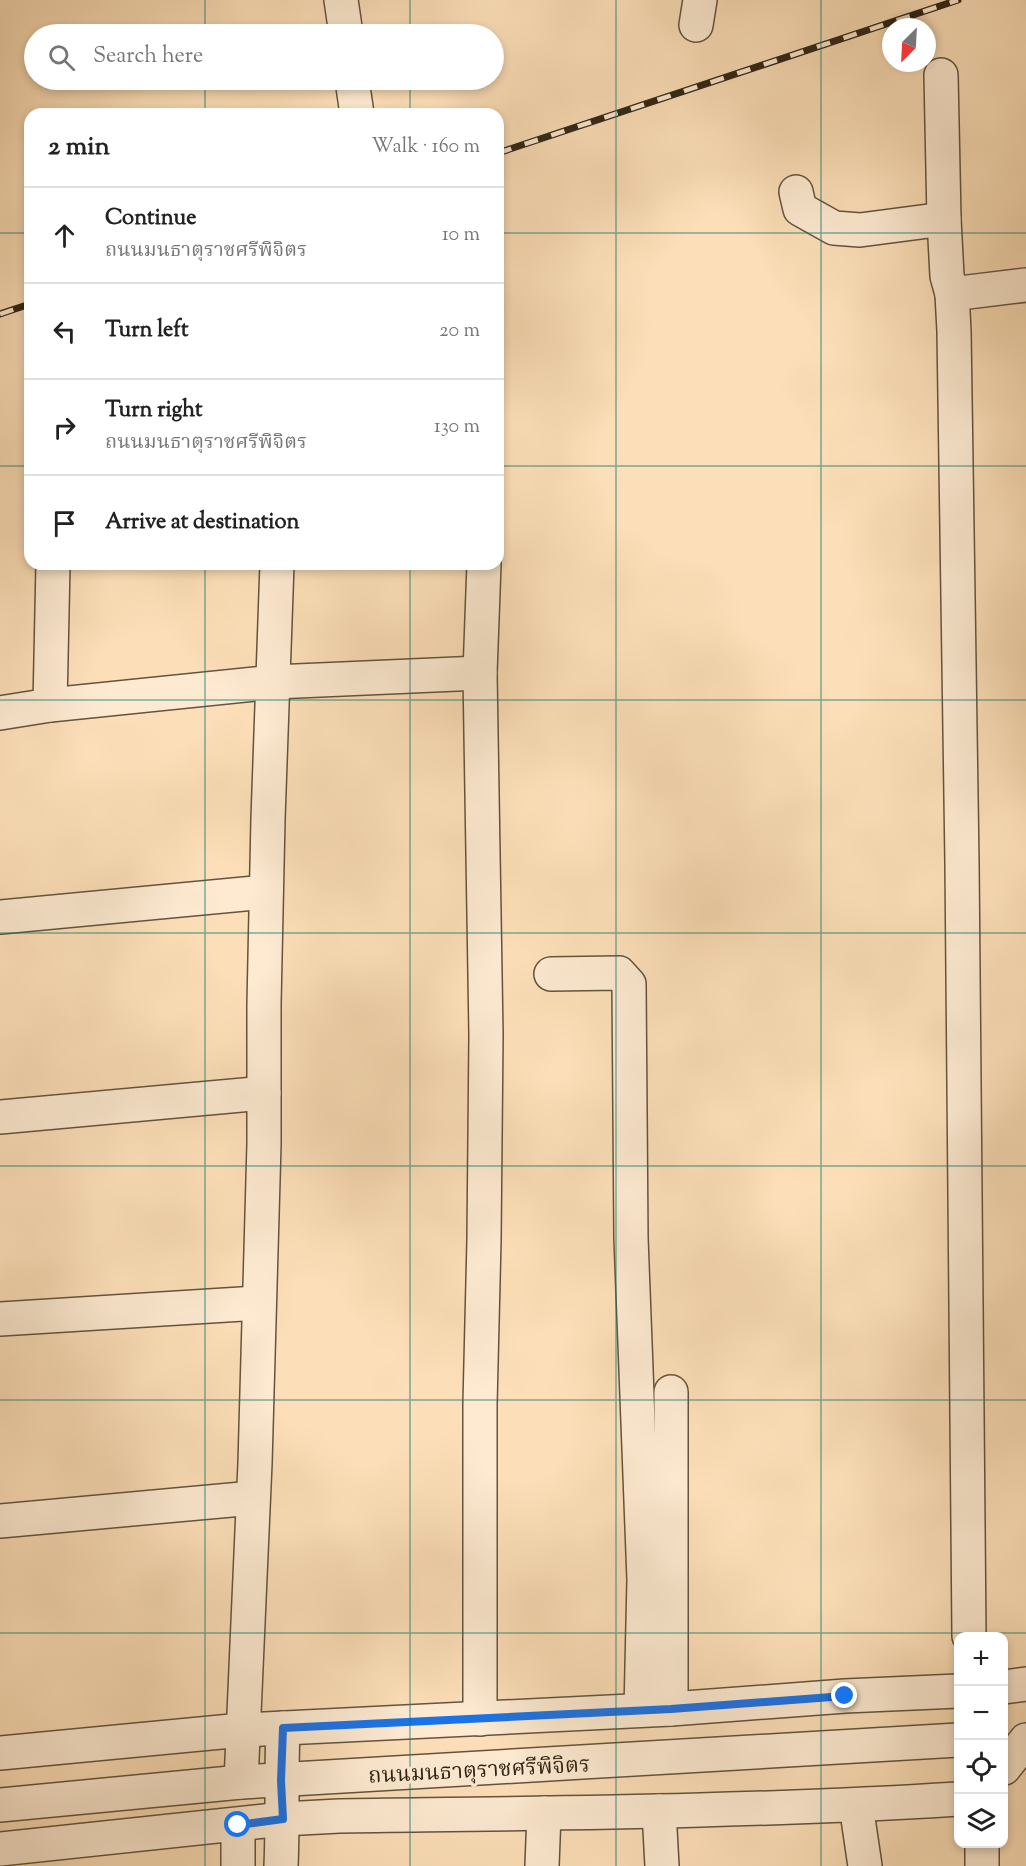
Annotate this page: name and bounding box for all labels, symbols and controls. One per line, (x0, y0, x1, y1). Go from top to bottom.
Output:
north arrow (882, 18, 936, 72)
search box (24, 24, 504, 90)
icon: search (45, 41, 78, 74)
text: Search here (93, 41, 203, 73)
text: 2 min (48, 129, 110, 166)
text: Walk · 160 m (371, 133, 480, 162)
text: Continue (105, 203, 196, 235)
icon: ahead (48, 219, 81, 252)
text: 10 m (442, 221, 480, 250)
text: ถนนมนธาตุราชศรีพิจิตร (105, 237, 307, 266)
icon: left (48, 315, 81, 348)
text: Turn left (105, 315, 188, 347)
text: 20 m (439, 317, 480, 346)
text: Turn right (105, 395, 202, 427)
icon: right (48, 411, 81, 444)
text: 130 m (434, 413, 480, 442)
text: ถนนมนธาตุราชศรีพิจิตร (105, 429, 307, 458)
icon: arrive (48, 507, 81, 540)
text: Arrive at destination (105, 507, 300, 539)
map controls (954, 1632, 1008, 1848)
button: + (954, 1632, 1008, 1686)
route end (831, 1682, 857, 1708)
button: − (954, 1686, 1008, 1740)
button: locate (954, 1740, 1008, 1794)
street label: ถนนมนธาตุราชศรีพิจิตร (367, 1750, 591, 1794)
button: layers (954, 1794, 1008, 1848)
route start (224, 1811, 250, 1837)

